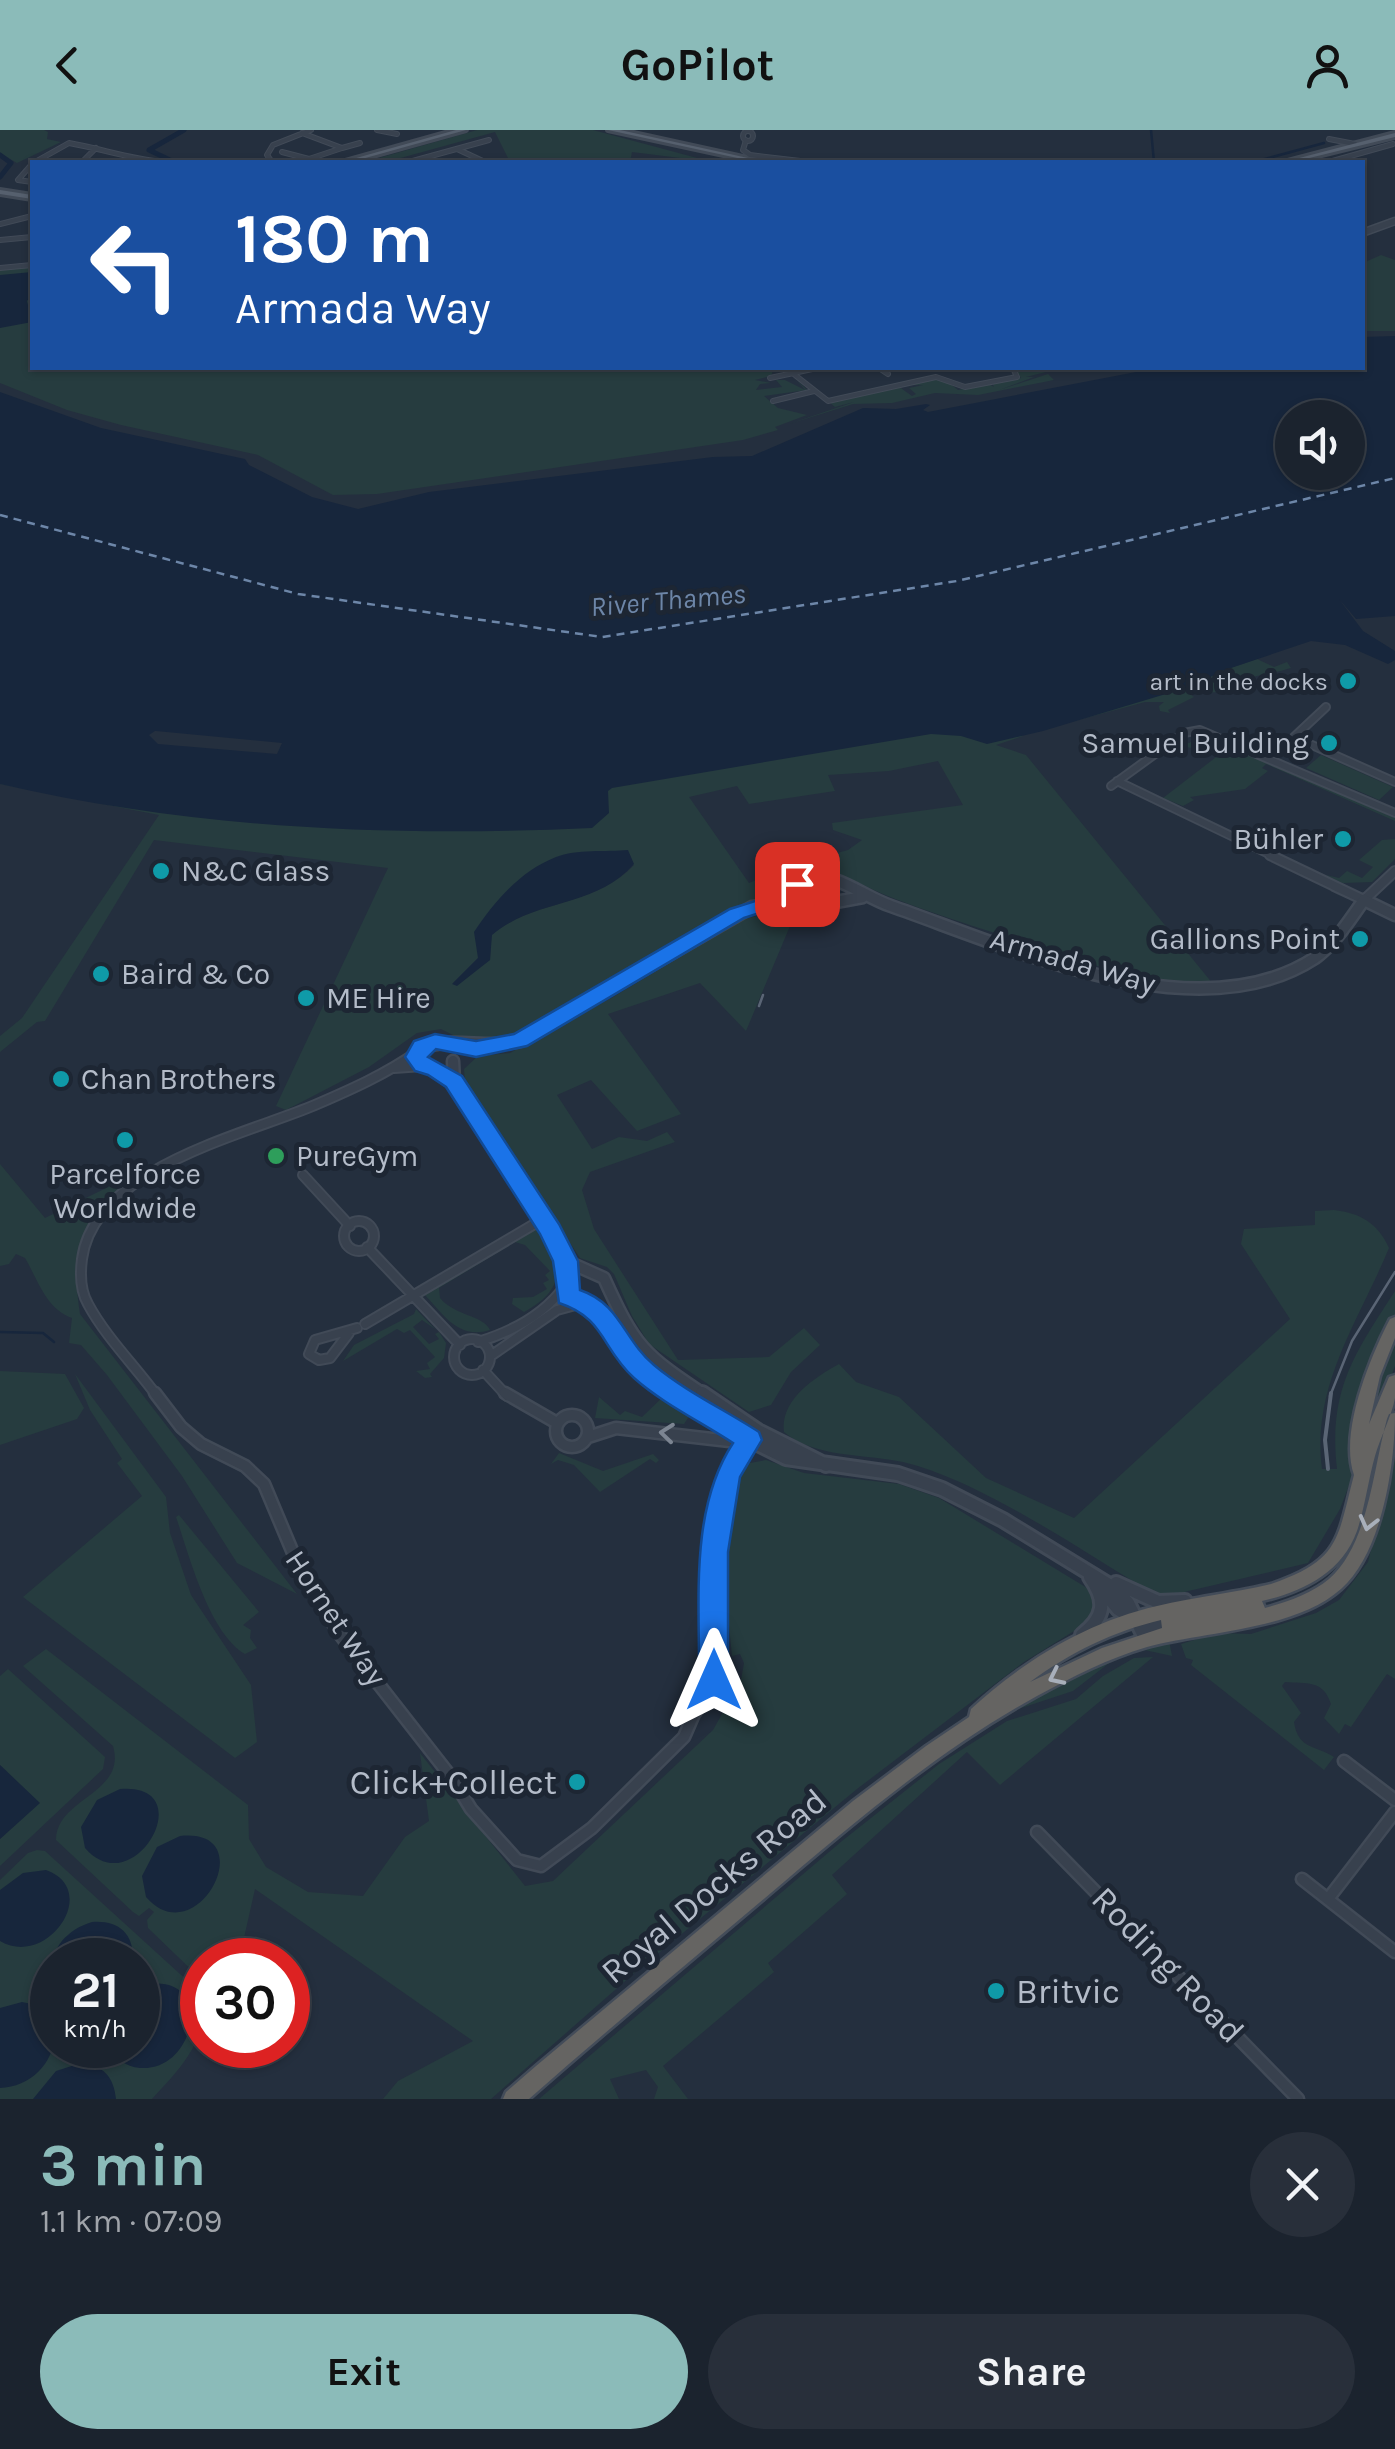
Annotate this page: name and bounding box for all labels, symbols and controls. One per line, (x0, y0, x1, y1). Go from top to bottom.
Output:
icon: back (40, 38, 95, 93)
icon: person (1300, 38, 1355, 93)
text: GoPilot (621, 39, 774, 91)
text: 180 m (235, 198, 434, 280)
icon: left (70, 200, 200, 330)
text: Armada Way (235, 282, 491, 334)
map controls (1275, 400, 1365, 490)
button: sound (1275, 400, 1365, 490)
water label: River Thames (589, 577, 747, 623)
place label: art in the docks (1150, 667, 1328, 696)
marker: art in the docks (1337, 670, 1359, 692)
place label: Samuel Building (1081, 725, 1309, 761)
marker: Samuel Building (1318, 732, 1340, 754)
place label: Bühler (1233, 821, 1323, 857)
marker: Bühler (1332, 828, 1354, 850)
pin (755, 842, 840, 927)
place label: N&C Glass (181, 853, 330, 889)
icon: arrive (770, 857, 825, 912)
marker: N&C Glass (150, 860, 172, 882)
street label: Armada Way (986, 920, 1160, 1002)
place label: Gallions Point (1150, 921, 1340, 957)
marker: Gallions Point (1349, 928, 1371, 950)
place label: Baird & Co (121, 956, 270, 992)
marker: Baird & Co (90, 963, 112, 985)
place label: ME Hire (326, 980, 431, 1016)
marker: ME Hire (295, 987, 317, 1009)
place label: Chan Brothers (81, 1061, 277, 1097)
marker: Chan Brothers (50, 1068, 72, 1090)
marker: Parcelforce Worldwide (114, 1129, 136, 1151)
place label: PureGym (296, 1138, 418, 1174)
marker: PureGym (265, 1145, 287, 1167)
place label: Parcelforce Worldwide (49, 1156, 201, 1226)
one-way arrow (658, 1423, 674, 1444)
one-way arrow (1359, 1514, 1380, 1531)
street label: Hornet Way (278, 1543, 394, 1693)
position arrow (662, 1628, 766, 1732)
one-way arrow (1048, 1665, 1066, 1685)
place label: Click+Collect (350, 1762, 557, 1803)
marker: Click+Collect (566, 1771, 588, 1793)
street label: Royal Docks Road (593, 1780, 835, 1992)
street label: Roding Road (1083, 1878, 1253, 2052)
speed limit sign: 30 (180, 1938, 310, 2068)
text: 21 (71, 1961, 119, 2020)
place label: Britvic (1016, 1971, 1120, 2012)
marker: Britvic (985, 1980, 1007, 2002)
text: km/h (63, 2014, 127, 2043)
text: 3 min (40, 2130, 207, 2200)
button: close (1250, 2132, 1355, 2237)
text: 1.1 km · 07:09 (40, 2203, 222, 2240)
button: Exit (40, 2314, 688, 2429)
button: Share (708, 2314, 1355, 2429)

